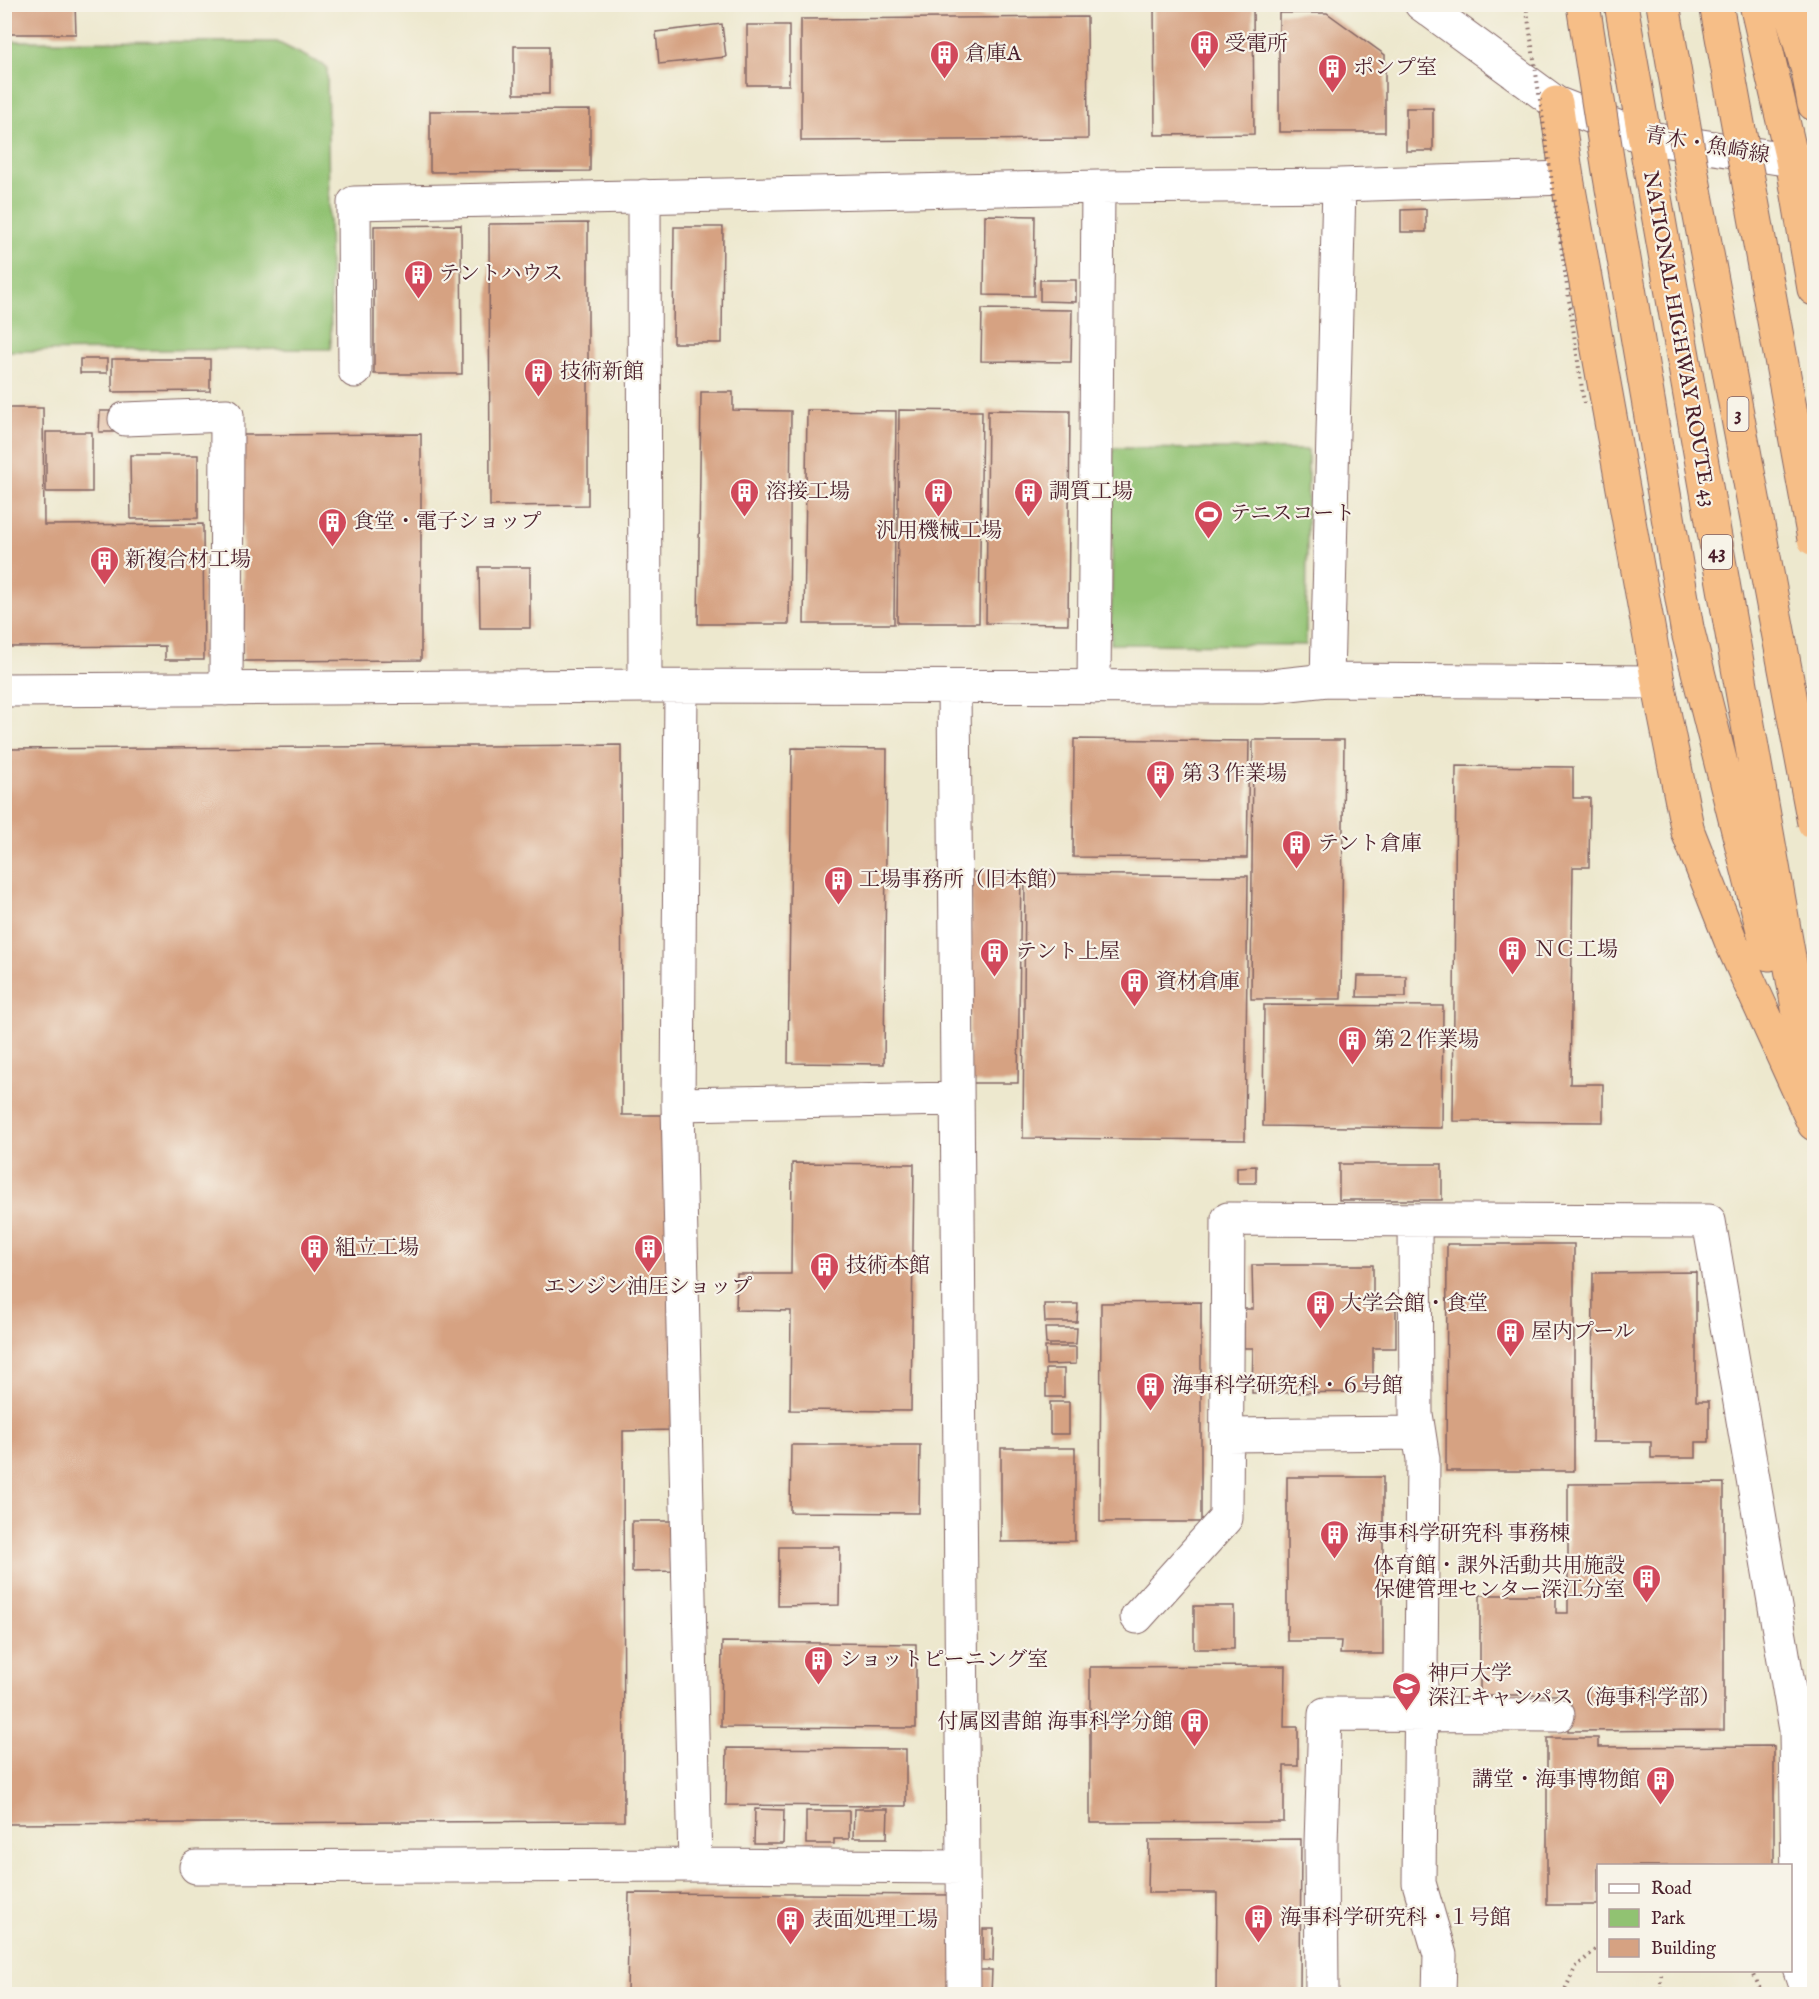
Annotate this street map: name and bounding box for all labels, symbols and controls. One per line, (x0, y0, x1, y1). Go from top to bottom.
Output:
building icon: 受電所 (1188, 28, 1220, 70)
place label: 受電所 (1225, 31, 1288, 58)
building icon: 倉庫A (928, 38, 960, 80)
place label: 倉庫A (965, 41, 1022, 68)
building icon: ポンプ室 (1316, 52, 1348, 94)
place label: ポンプ室 (1353, 55, 1437, 82)
street label: 青木・魚崎線 (1643, 122, 1771, 170)
street label: NATIONAL HIGHWAY ROUTE 43 (1636, 169, 1722, 509)
building icon: テントハウス (402, 258, 434, 300)
place label: テントハウス (439, 261, 563, 288)
building icon: 技術新館 (523, 356, 555, 398)
place label: 技術新館 (560, 359, 644, 386)
road number: 3 (1728, 397, 1748, 431)
building icon: 溶接工場 (729, 476, 761, 518)
building icon: 汎用機械工場 (923, 476, 955, 518)
building icon: 調質工場 (1012, 476, 1044, 518)
place label: 溶接工場 (766, 479, 850, 506)
place label: 調質工場 (1049, 479, 1133, 506)
sports icon: テニスコート (1193, 498, 1225, 540)
place label: テニスコート (1230, 501, 1355, 528)
building icon: 食堂・電子ショップ (316, 506, 348, 548)
place label: 食堂・電子ショップ (353, 509, 542, 536)
place label: 汎用機械工場 (876, 518, 1002, 545)
road number: 43 (1702, 535, 1732, 569)
building icon: 新複合材工場 (88, 544, 120, 586)
place label: 新複合材工場 (125, 547, 251, 574)
building icon: 第３作業場 (1145, 758, 1177, 800)
place label: 第３作業場 (1182, 761, 1287, 788)
building icon: テント倉庫 (1281, 828, 1313, 870)
place label: テント倉庫 (1318, 831, 1422, 858)
building icon: 工場事務所（旧本館） (822, 864, 854, 906)
place label: 工場事務所（旧本館） (859, 867, 1069, 894)
building icon: ＮＣ工場 (1497, 934, 1529, 976)
building icon: テント上屋 (979, 936, 1011, 978)
place label: ＮＣ工場 (1534, 937, 1618, 964)
place label: テント上屋 (1016, 939, 1120, 966)
building icon: 資材倉庫 (1119, 966, 1151, 1008)
place label: 資材倉庫 (1156, 969, 1240, 996)
building icon: 第２作業場 (1337, 1024, 1369, 1066)
place label: 第２作業場 (1374, 1027, 1479, 1054)
building icon: 組立工場 (298, 1232, 330, 1274)
building icon: エンジン油圧ショップ (632, 1232, 664, 1274)
place label: 組立工場 (335, 1235, 419, 1262)
building icon: 技術本館 (809, 1250, 841, 1292)
place label: 技術本館 (846, 1253, 930, 1280)
place label: エンジン油圧ショップ (544, 1274, 752, 1301)
building icon: 大学会館・食堂 (1304, 1288, 1336, 1330)
place label: 大学会館・食堂 (1341, 1291, 1488, 1318)
building icon: 屋内プール (1494, 1316, 1526, 1358)
place label: 屋内プール (1531, 1319, 1635, 1346)
building icon: 海事科学研究科・６号館 (1135, 1370, 1167, 1412)
place label: 海事科学研究科・６号館 (1172, 1373, 1403, 1400)
building icon: 海事科学研究科 事務棟 (1319, 1518, 1351, 1560)
place label: 海事科学研究科 事務棟 (1356, 1521, 1571, 1548)
place label: 体育館・課外活動共用施設 保健管理センター深江分室 (1373, 1553, 1625, 1604)
building icon: 体育館・課外活動共用施設 保健管理センター深江分室 (1630, 1562, 1662, 1604)
building icon: ショットピーニング室 (803, 1644, 835, 1686)
place label: ショットピーニング室 (840, 1647, 1048, 1674)
place label: 神戸大学 深江キャンパス（海事科学部） (1428, 1661, 1721, 1712)
school or university icon: 神戸大学 深江キャンパス（海事科学部） (1391, 1670, 1423, 1712)
building icon: 付属図書館 海事科学分館 (1178, 1706, 1210, 1748)
place label: 付属図書館 海事科学分館 (937, 1709, 1173, 1736)
building icon: 講堂・海事博物館 (1645, 1764, 1677, 1806)
place label: 講堂・海事博物館 (1472, 1767, 1640, 1794)
legend (1597, 1864, 1792, 1972)
text: Road (1651, 1878, 1692, 1901)
building icon: 海事科学研究科・１号館 (1243, 1902, 1275, 1944)
building icon: 表面処理工場 (775, 1904, 807, 1946)
place label: 海事科学研究科・１号館 (1280, 1905, 1511, 1932)
place label: 表面処理工場 (812, 1907, 938, 1934)
text: Park (1651, 1908, 1686, 1931)
text: Building (1651, 1938, 1716, 1961)

